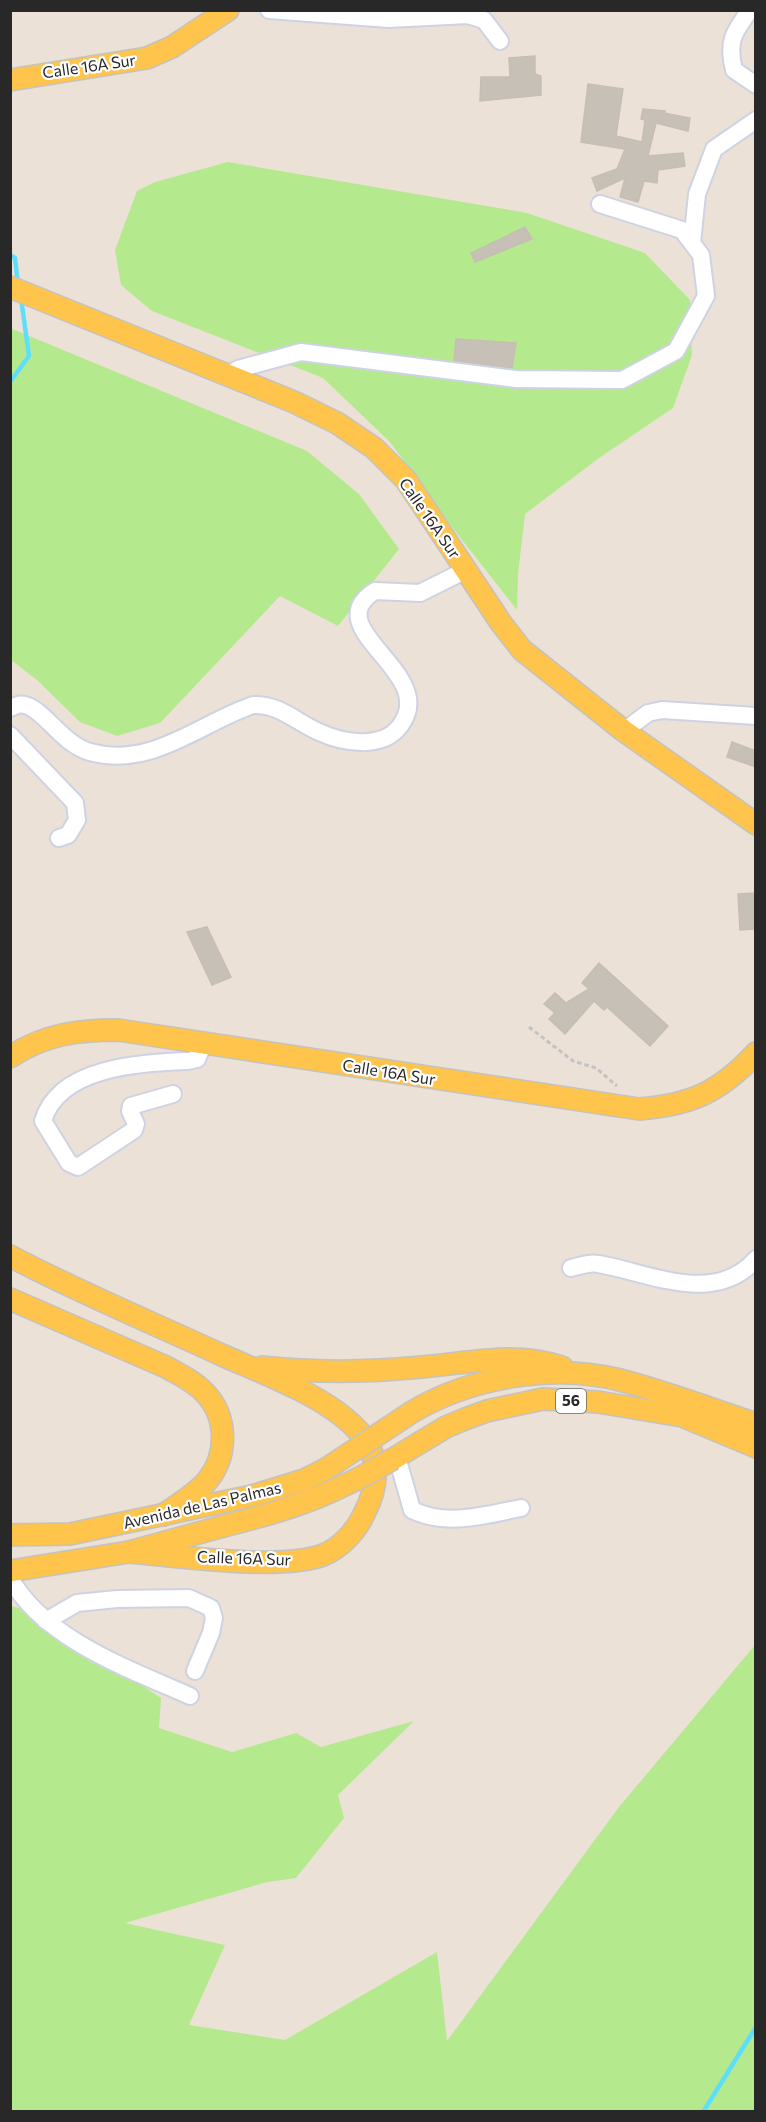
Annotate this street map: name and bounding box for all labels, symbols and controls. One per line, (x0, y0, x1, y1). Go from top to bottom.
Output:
street label: Calle 16A Sur (41, 49, 137, 81)
street label: Calle 16A Sur (396, 474, 465, 562)
street label: Calle 16A Sur (341, 1055, 438, 1088)
road number: 56 (556, 1389, 586, 1413)
street label: Avenida de Las Palmas (121, 1477, 283, 1532)
street label: Calle 16A Sur (197, 1546, 292, 1569)

